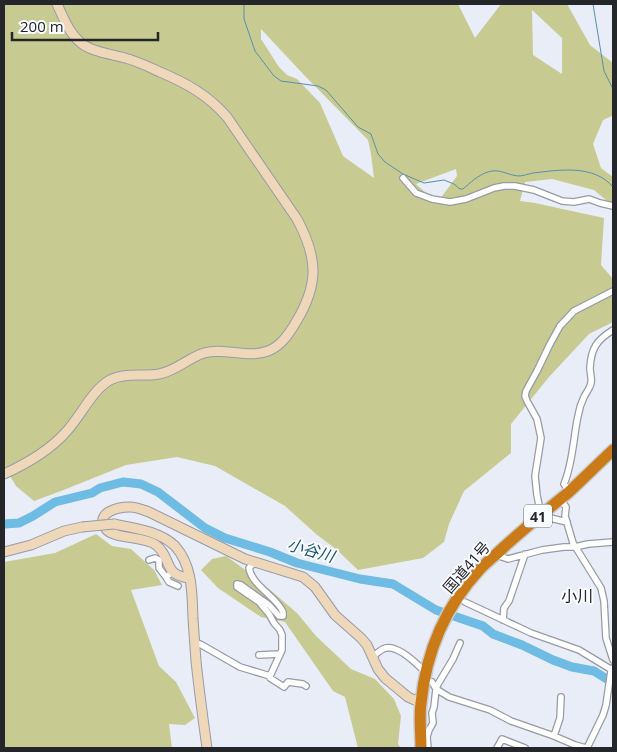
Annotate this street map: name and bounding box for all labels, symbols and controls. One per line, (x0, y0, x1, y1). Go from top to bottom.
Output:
scale bar (12, 10, 159, 42)
text: 200 m (20, 16, 64, 36)
road number: 41 (524, 504, 552, 528)
water label: 小谷川 (285, 533, 339, 568)
street label: 国道41号 (438, 537, 494, 597)
district label: 小川 (561, 585, 593, 607)

